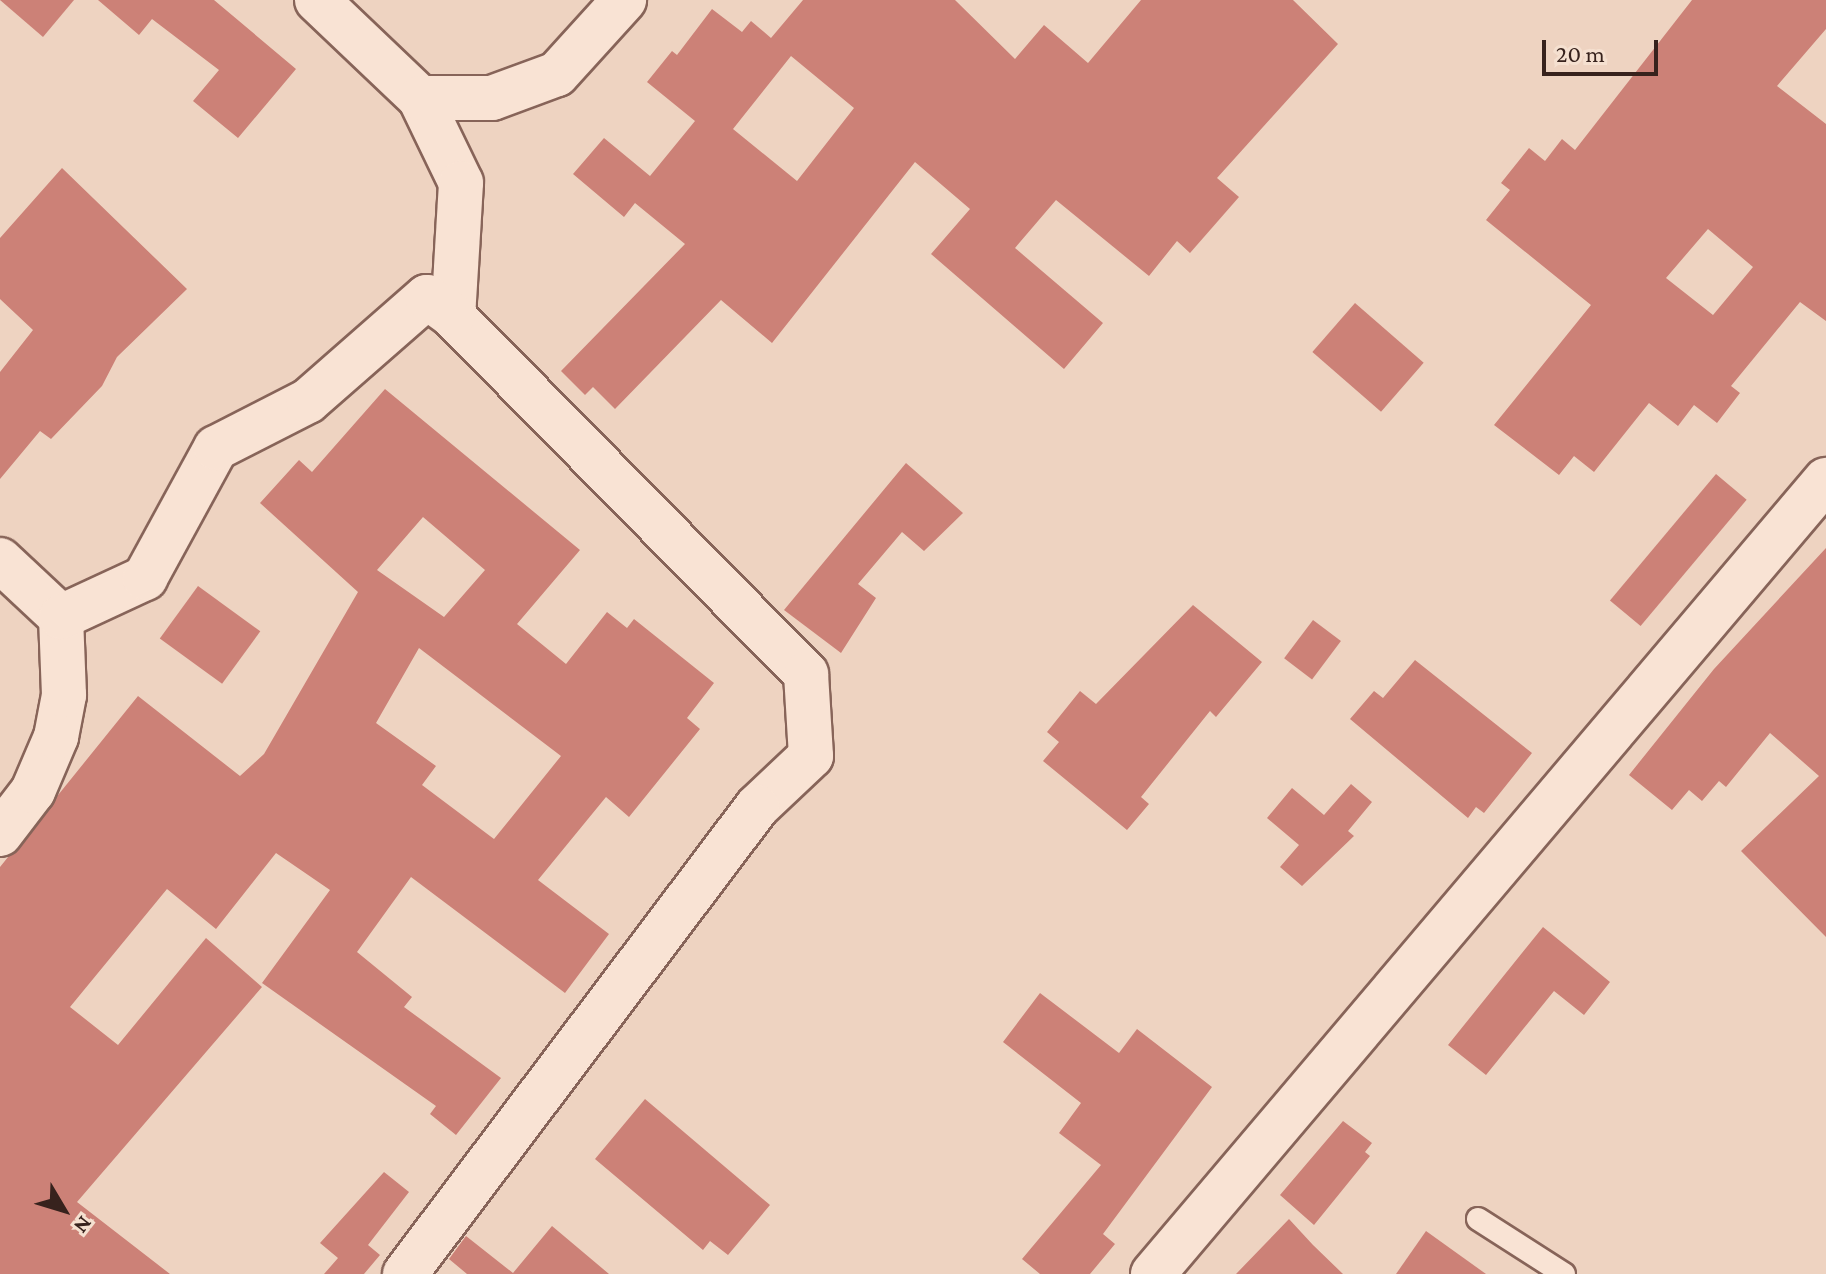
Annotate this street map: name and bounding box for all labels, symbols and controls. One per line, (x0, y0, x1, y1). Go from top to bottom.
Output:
scale bar (1546, 24, 1662, 74)
text: 20 m (1556, 40, 1605, 67)
north arrow (24, 1170, 104, 1250)
text: N (69, 1211, 98, 1239)

